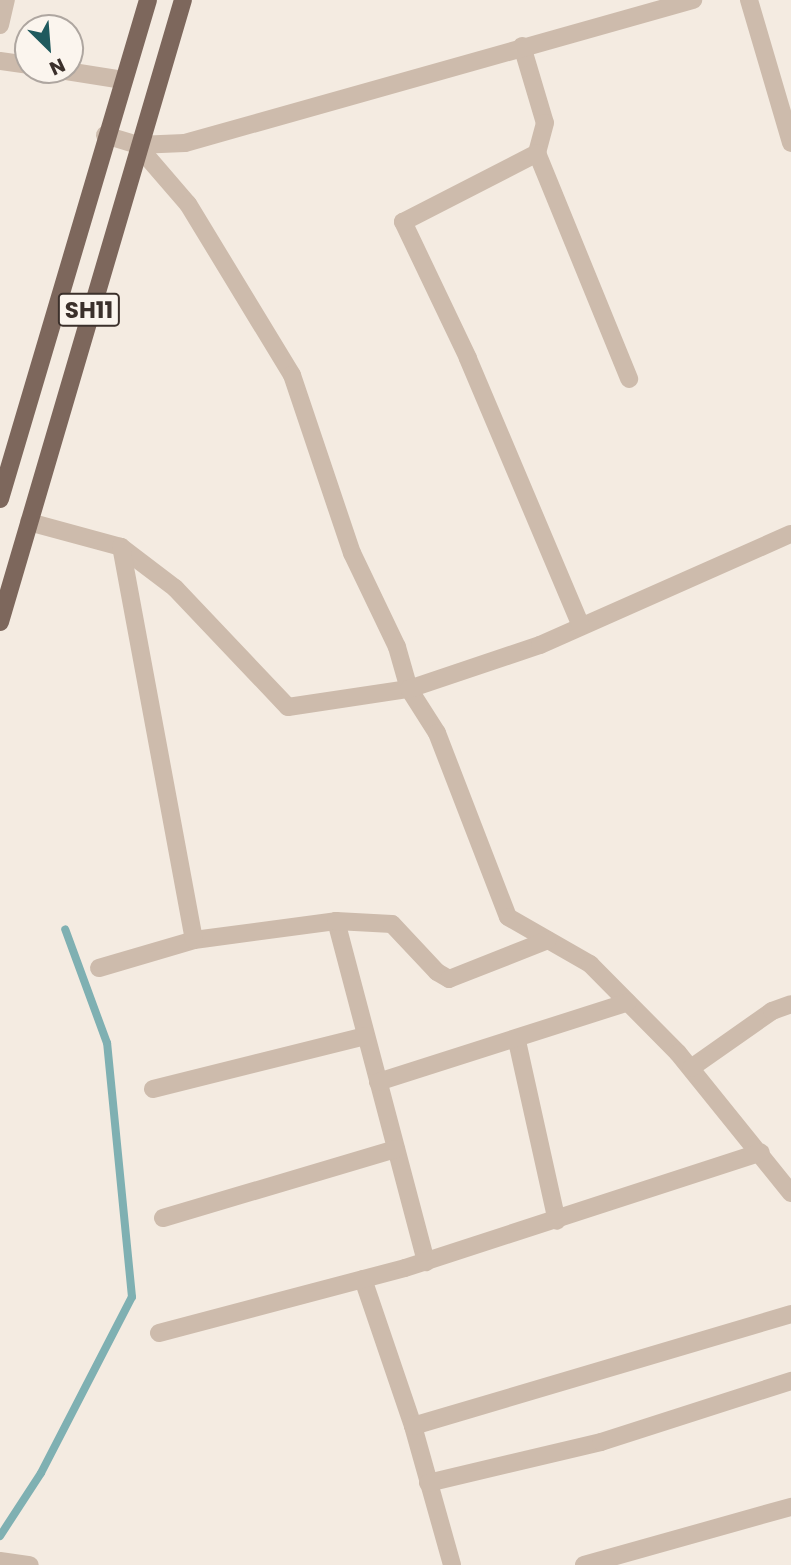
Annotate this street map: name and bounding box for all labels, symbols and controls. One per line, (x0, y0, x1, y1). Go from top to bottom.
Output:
north arrow (14, 14, 84, 84)
text: N (45, 51, 69, 82)
road number: SH11 (57, 290, 120, 330)

